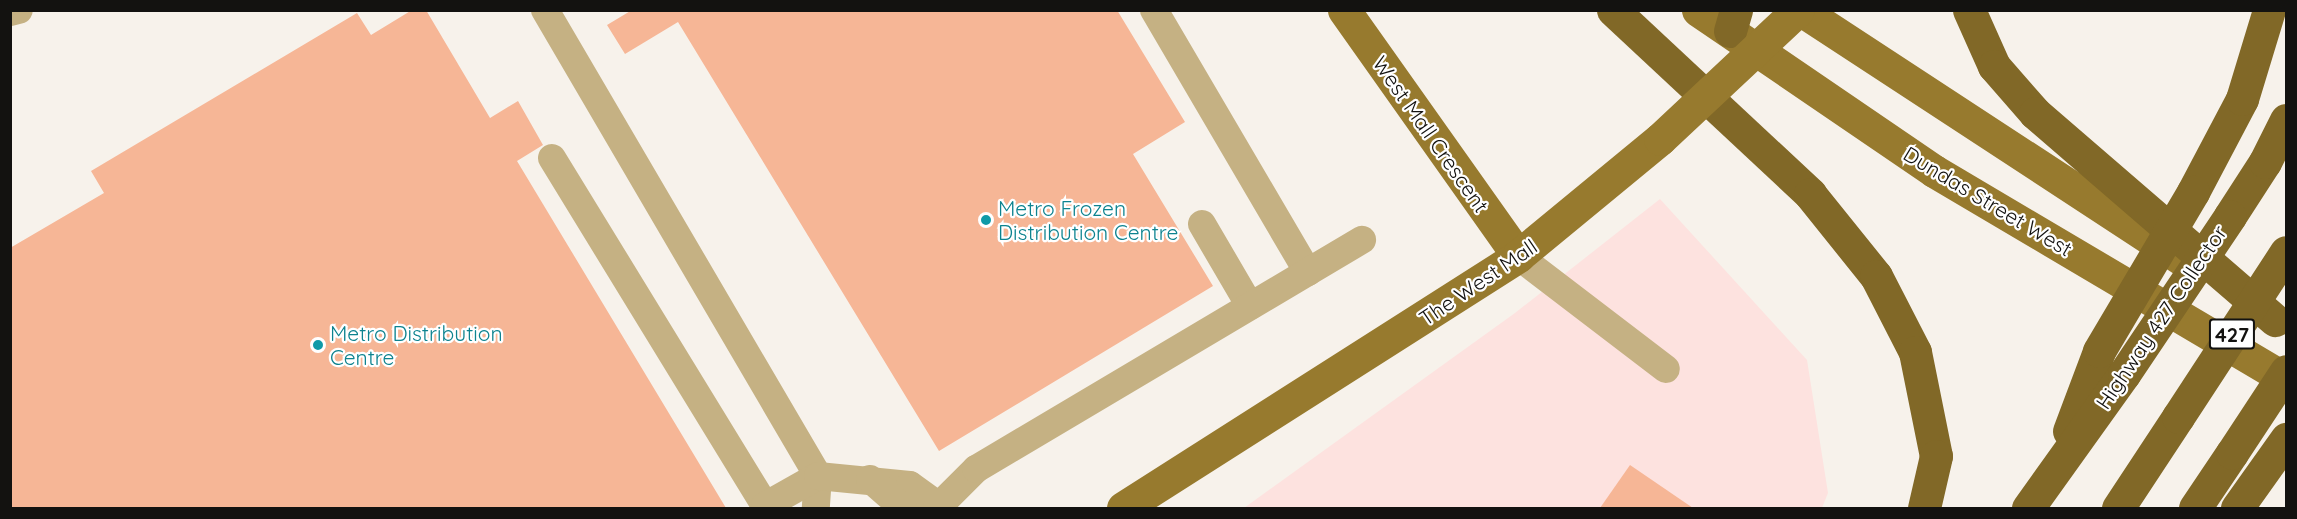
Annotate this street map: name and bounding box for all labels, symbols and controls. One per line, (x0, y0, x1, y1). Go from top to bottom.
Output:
street label: West Mall Crescent (1368, 51, 1494, 217)
street label: Dundas Street West (1899, 141, 2077, 261)
place label: Metro Frozen Distribution Centre (998, 195, 1178, 245)
marker: Metro Frozen Distribution Centre (979, 213, 993, 227)
street label: Highway 427 Collector (2090, 220, 2232, 414)
street label: The West Mall (1414, 233, 1542, 331)
road number: 427 (2208, 317, 2256, 351)
place label: Metro Distribution Centre (330, 320, 503, 370)
marker: Metro Distribution Centre (311, 338, 325, 352)

